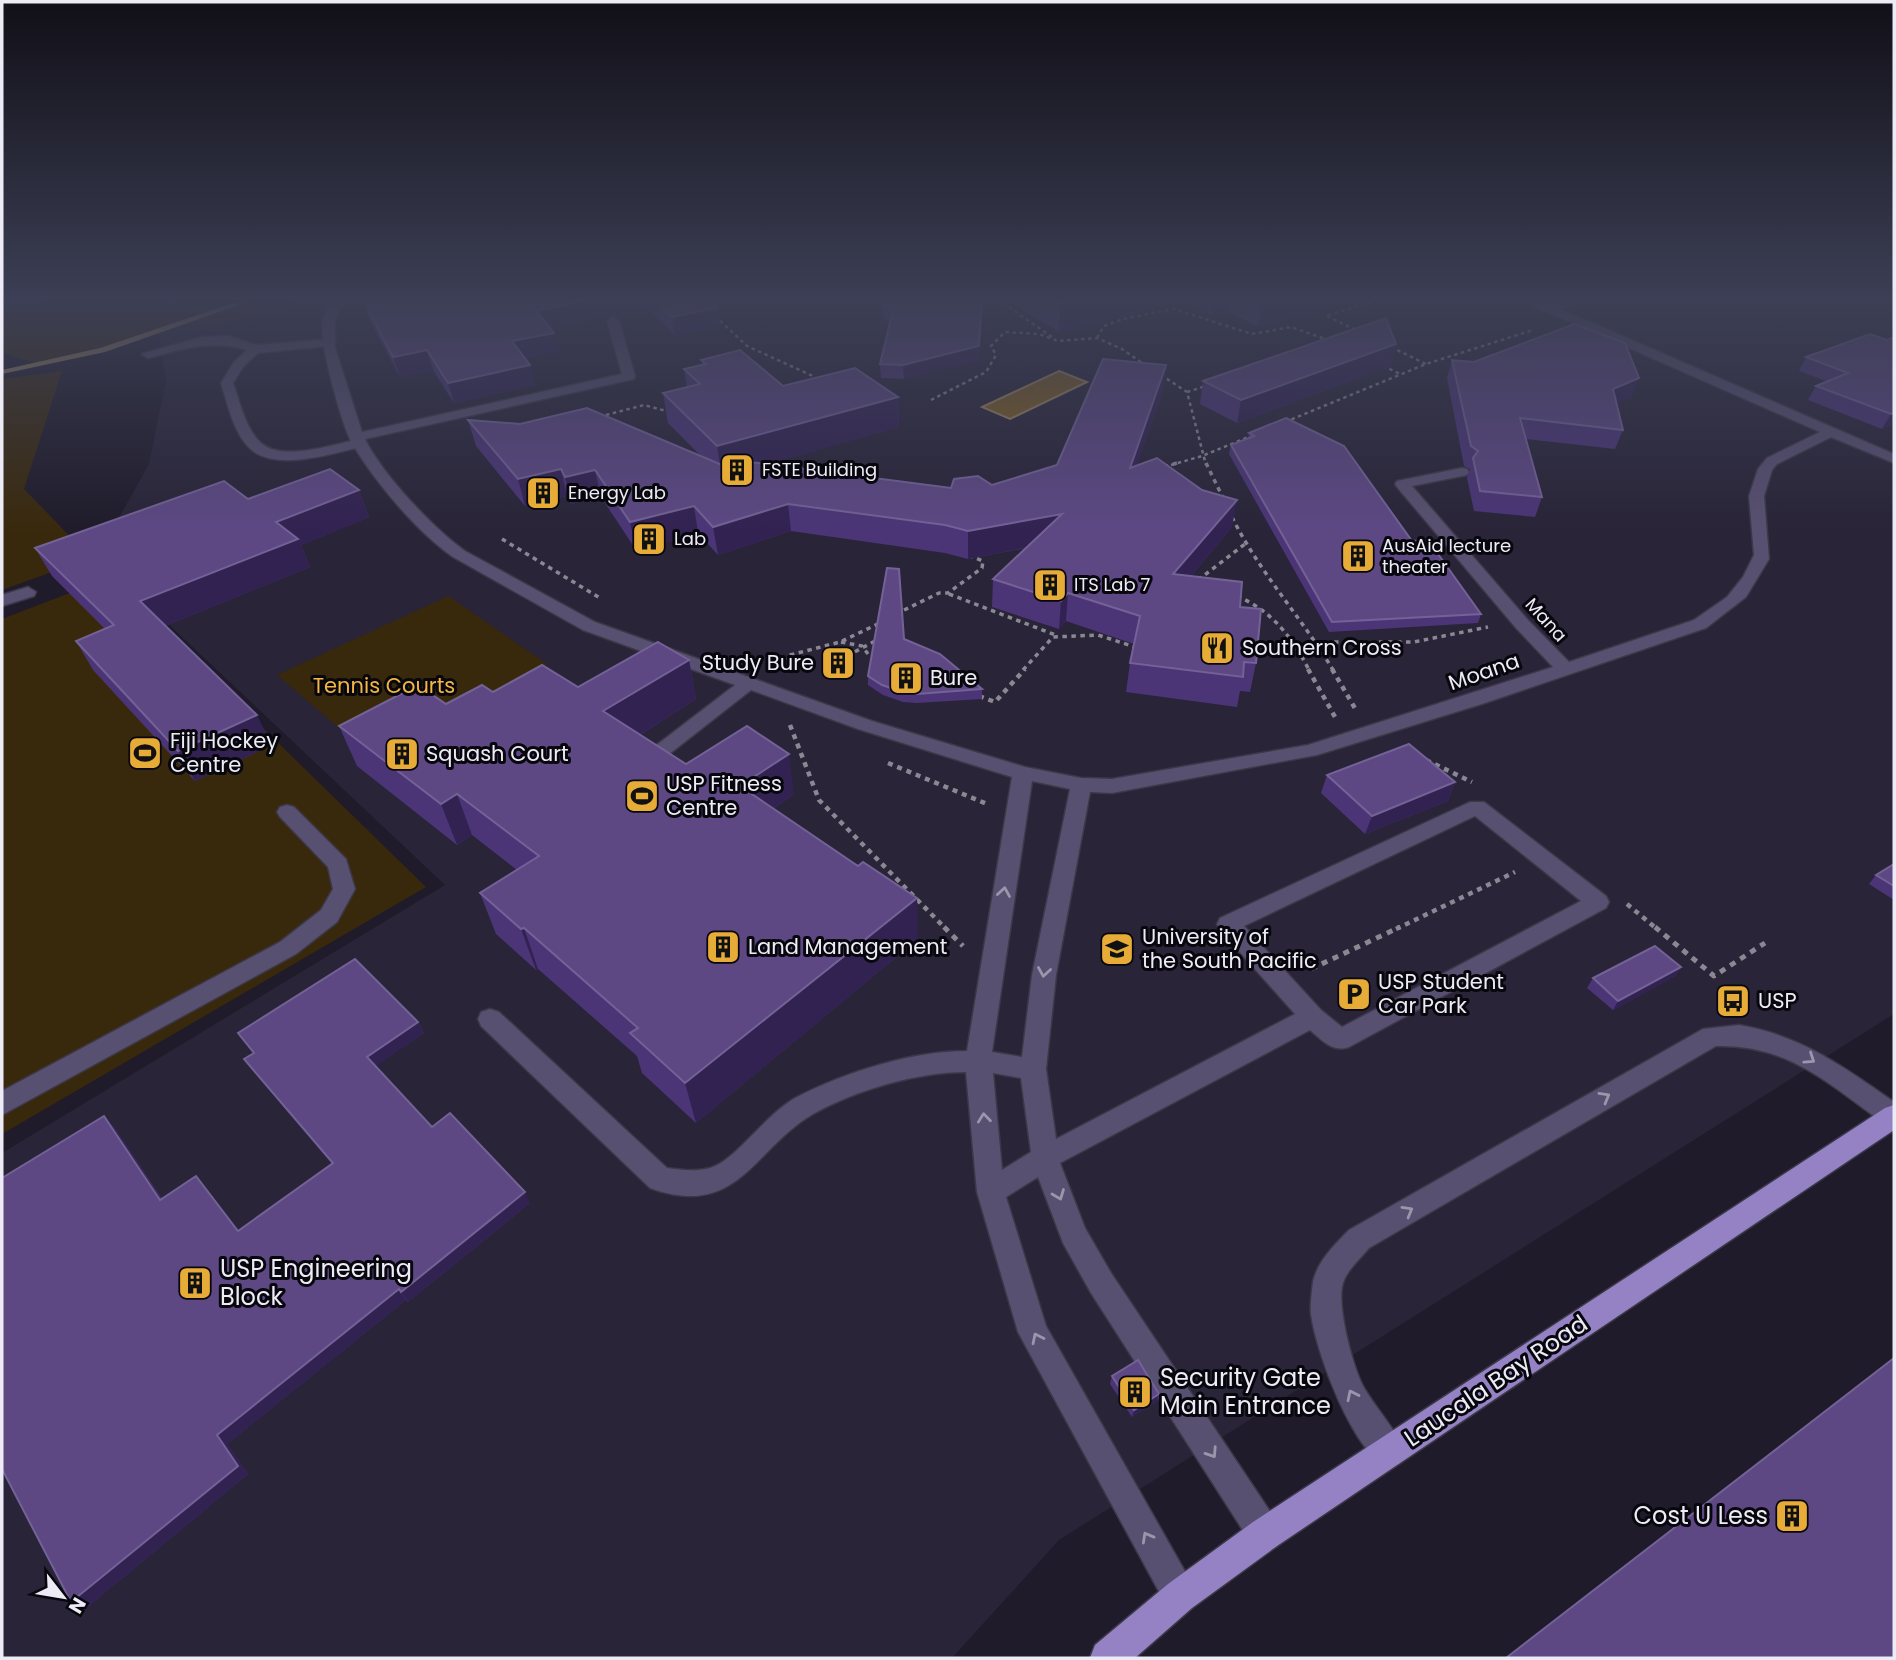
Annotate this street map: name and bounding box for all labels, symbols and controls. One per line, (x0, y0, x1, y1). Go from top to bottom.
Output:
building icon: FSTE Building (718, 451, 756, 489)
place label: FSTE Building (762, 457, 877, 482)
building icon: Energy Lab (524, 474, 562, 512)
place label: Energy Lab (568, 480, 666, 505)
building icon: Lab (630, 520, 668, 558)
place label: Lab (674, 526, 706, 551)
place label: AusAid lecture theater (1382, 533, 1511, 579)
building icon: AusAid lecture theater (1339, 537, 1377, 575)
building icon: ITS Lab 7 (1031, 566, 1069, 604)
place label: ITS Lab 7 (1074, 572, 1150, 597)
street label: Mana (1520, 592, 1573, 647)
restaurant icon: Southern Cross (1198, 629, 1236, 667)
place label: Southern Cross (1242, 633, 1402, 662)
building icon: Study Bure (819, 644, 857, 682)
street label: Moana (1444, 646, 1523, 697)
place label: Study Bure (702, 648, 814, 677)
building icon: Bure (887, 659, 925, 697)
place label: Bure (930, 663, 977, 692)
park label: Tennis Courts (313, 671, 455, 700)
place label: Fiji Hockey Centre (170, 726, 278, 779)
sports icon: Fiji Hockey Centre (126, 734, 164, 772)
building icon: Squash Court (383, 735, 421, 773)
place label: Squash Court (426, 739, 569, 768)
place label: USP Fitness Centre (666, 769, 782, 822)
sports icon: USP Fitness Centre (623, 777, 661, 815)
one-way arrow (996, 887, 1011, 898)
place label: University of the South Pacific (1142, 922, 1317, 975)
building icon: Land Management (704, 928, 742, 966)
school or university icon: University of the South Pacific (1098, 930, 1136, 968)
place label: Land Management (748, 932, 947, 961)
one-way arrow (1037, 966, 1052, 978)
place label: USP Student Car Park (1378, 967, 1504, 1020)
parking icon: USP Student Car Park (1335, 975, 1373, 1013)
bus stop icon: USP (1714, 982, 1752, 1020)
place label: USP (1758, 986, 1797, 1015)
one-way arrow (1803, 1051, 1816, 1064)
one-way arrow (1598, 1092, 1611, 1105)
one-way arrow (977, 1112, 992, 1123)
one-way arrow (1050, 1189, 1064, 1201)
one-way arrow (1401, 1206, 1413, 1219)
place label: USP Engineering Block (220, 1252, 412, 1313)
building icon: USP Engineering Block (176, 1264, 214, 1302)
street label: Laucala Bay Road (1398, 1307, 1594, 1454)
one-way arrow (1032, 1332, 1046, 1345)
place label: Security Gate Main Entrance (1160, 1361, 1331, 1422)
building icon: Security Gate Main Entrance (1116, 1373, 1154, 1411)
one-way arrow (1346, 1390, 1360, 1402)
one-way arrow (1204, 1446, 1217, 1459)
building icon: Cost U Less (1773, 1497, 1811, 1535)
place label: Cost U Less (1634, 1499, 1768, 1532)
one-way arrow (1142, 1531, 1155, 1544)
north arrow (28, 1562, 98, 1632)
text: N (62, 1592, 92, 1619)

